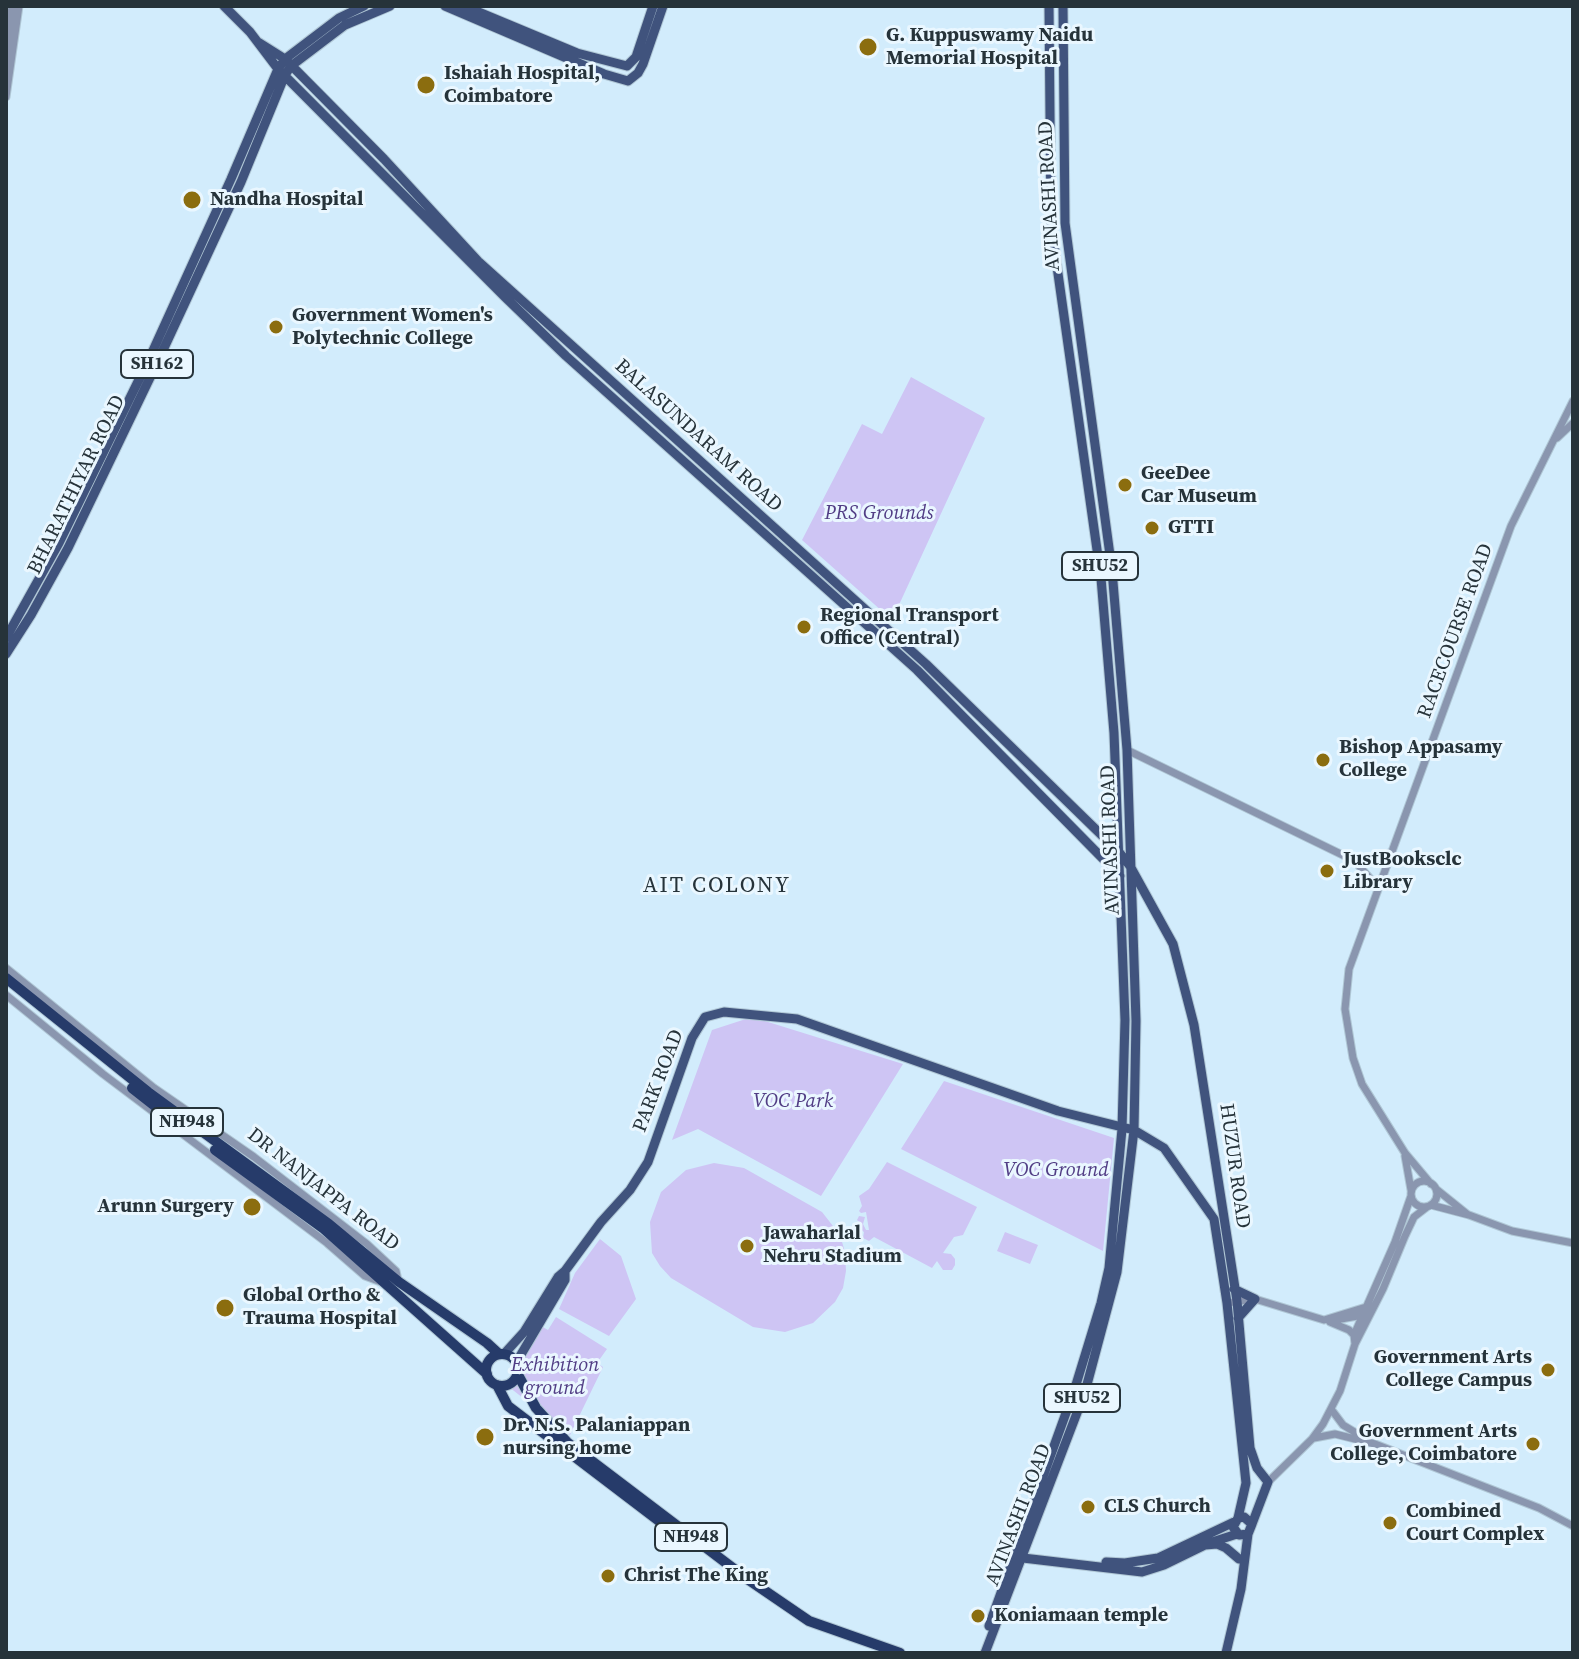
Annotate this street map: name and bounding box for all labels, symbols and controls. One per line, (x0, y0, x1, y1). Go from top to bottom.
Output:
place label: G. Kuppuswamy Naidu Memorial Hospital (886, 24, 1093, 71)
marker: G. Kuppuswamy Naidu Memorial Hospital (857, 36, 879, 58)
place label: Ishaiah Hospital, Coimbatore (444, 62, 600, 109)
marker: Ishaiah Hospital, Coimbatore (415, 74, 437, 96)
street label: AVINASHI ROAD (1034, 120, 1066, 272)
place label: Nandha Hospital (210, 188, 363, 212)
marker: Nandha Hospital (181, 189, 203, 211)
place label: Government Women's Polytechnic College (292, 304, 493, 351)
marker: Government Women's Polytechnic College (267, 318, 285, 336)
road number: SH162 (121, 350, 193, 378)
street label: BALASUNDARAM ROAD (609, 354, 787, 518)
street label: BHARATHIYAR ROAD (23, 392, 131, 578)
place label: GeeDee Car Museum (1141, 462, 1257, 509)
marker: GeeDee Car Museum (1116, 476, 1134, 494)
park label: PRS Grounds (824, 502, 934, 526)
place label: GTTI (1168, 516, 1214, 540)
marker: GTTI (1143, 519, 1161, 537)
street label: RACECOURSE ROAD (1413, 540, 1499, 722)
road number: SHU52 (1062, 552, 1138, 580)
place label: Regional Transport Office (Central) (820, 604, 999, 651)
marker: Regional Transport Office (Central) (795, 618, 813, 636)
place label: Bishop Appasamy College (1339, 736, 1502, 783)
marker: Bishop Appasamy College (1314, 751, 1332, 769)
street label: AVINASHI ROAD (1096, 765, 1126, 915)
place label: JustBooksclc Library (1343, 848, 1462, 895)
marker: JustBooksclc Library (1318, 862, 1336, 880)
district label: AIT COLONY (643, 873, 791, 899)
street label: PARK ROAD (628, 1026, 690, 1136)
park label: VOC Park (753, 1090, 833, 1114)
street label: HUZUR ROAD (1213, 1102, 1255, 1230)
road number: NH948 (151, 1108, 223, 1136)
street label: DR NANJAPPA ROAD (242, 1123, 404, 1257)
park label: VOC Ground (1003, 1159, 1109, 1183)
place label: Arunn Surgery (97, 1195, 234, 1219)
marker: Arunn Surgery (241, 1196, 263, 1218)
place label: Jawaharlal Nehru Stadium (763, 1222, 902, 1269)
marker: Jawaharlal Nehru Stadium (738, 1237, 756, 1255)
place label: Global Ortho & Trauma Hospital (243, 1284, 397, 1331)
marker: Global Ortho & Trauma Hospital (214, 1297, 236, 1319)
place label: Government Arts College Campus (1374, 1346, 1532, 1393)
park label: Exhibition ground (511, 1354, 599, 1401)
marker: Government Arts College Campus (1539, 1361, 1557, 1379)
road number: SHU52 (1044, 1384, 1120, 1412)
place label: Dr. N.S. Palaniappan nursing home (503, 1414, 690, 1461)
place label: Government Arts College, Coimbatore (1330, 1420, 1517, 1467)
marker: Dr. N.S. Palaniappan nursing home (474, 1426, 496, 1448)
marker: Government Arts College, Coimbatore (1524, 1435, 1542, 1453)
street label: AVINASHI ROAD (981, 1441, 1057, 1589)
place label: CLS Church (1104, 1495, 1211, 1519)
marker: CLS Church (1079, 1498, 1097, 1516)
place label: Combined Court Complex (1406, 1500, 1544, 1547)
marker: Combined Court Complex (1381, 1514, 1399, 1532)
road number: NH948 (655, 1523, 727, 1551)
place label: Christ The King (624, 1564, 768, 1588)
marker: Christ The King (599, 1567, 617, 1585)
place label: Koniamaan temple (994, 1604, 1168, 1628)
marker: Koniamaan temple (969, 1607, 987, 1625)

